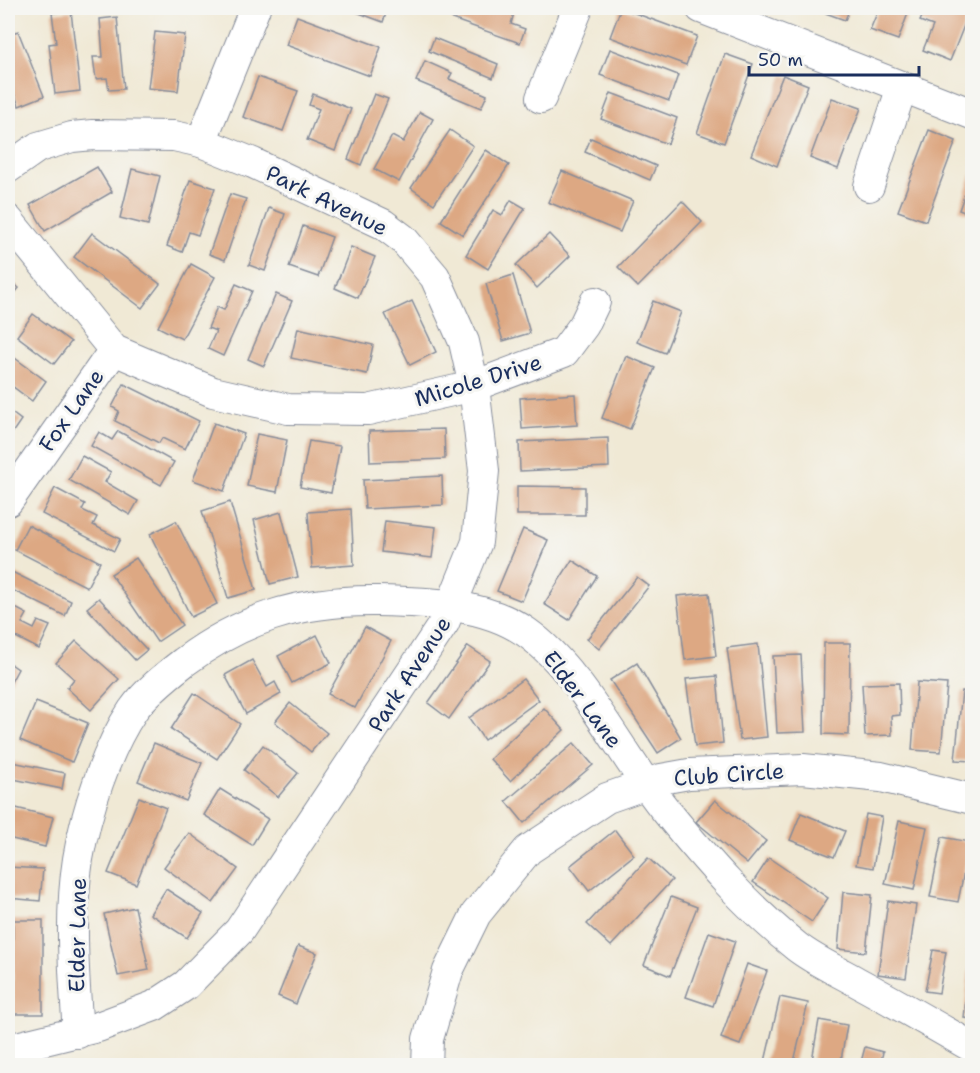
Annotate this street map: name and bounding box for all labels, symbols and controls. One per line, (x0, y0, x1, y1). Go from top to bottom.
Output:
scale bar (749, 39, 918, 77)
text: 50 m (758, 48, 803, 72)
street label: Park Avenue (261, 158, 393, 242)
street label: Micole Drive (411, 347, 545, 414)
street label: Fox Lane (32, 363, 111, 457)
street label: Park Avenue (361, 611, 458, 738)
street label: Elder Lane (537, 645, 629, 754)
street label: Club Circle (673, 756, 785, 793)
street label: Elder Lane (62, 877, 93, 993)

